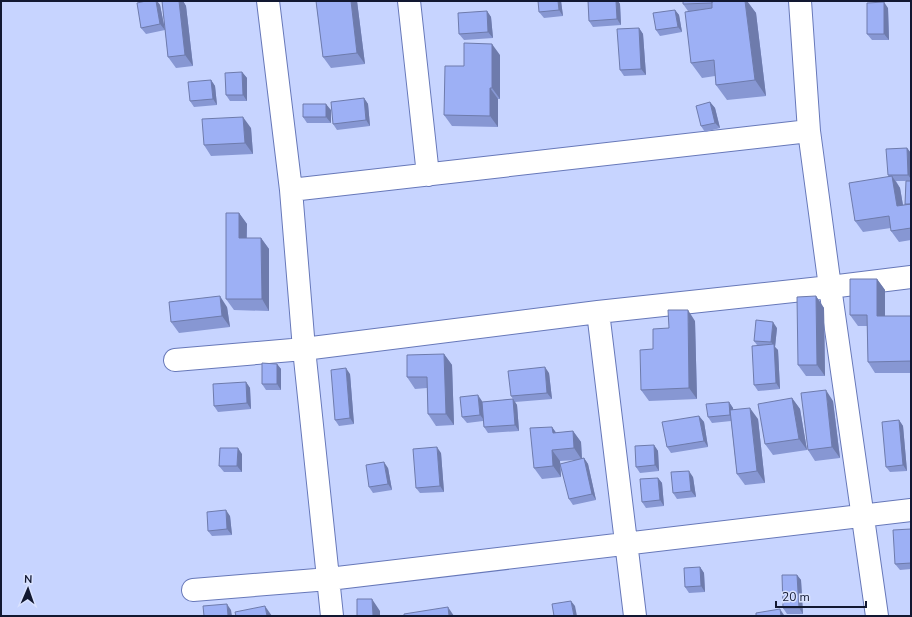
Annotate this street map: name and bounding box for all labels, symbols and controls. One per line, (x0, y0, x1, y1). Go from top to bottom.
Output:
north arrow (8, 569, 48, 609)
text: N (24, 572, 33, 587)
scale bar (776, 583, 866, 609)
text: 20 m (782, 589, 810, 605)

